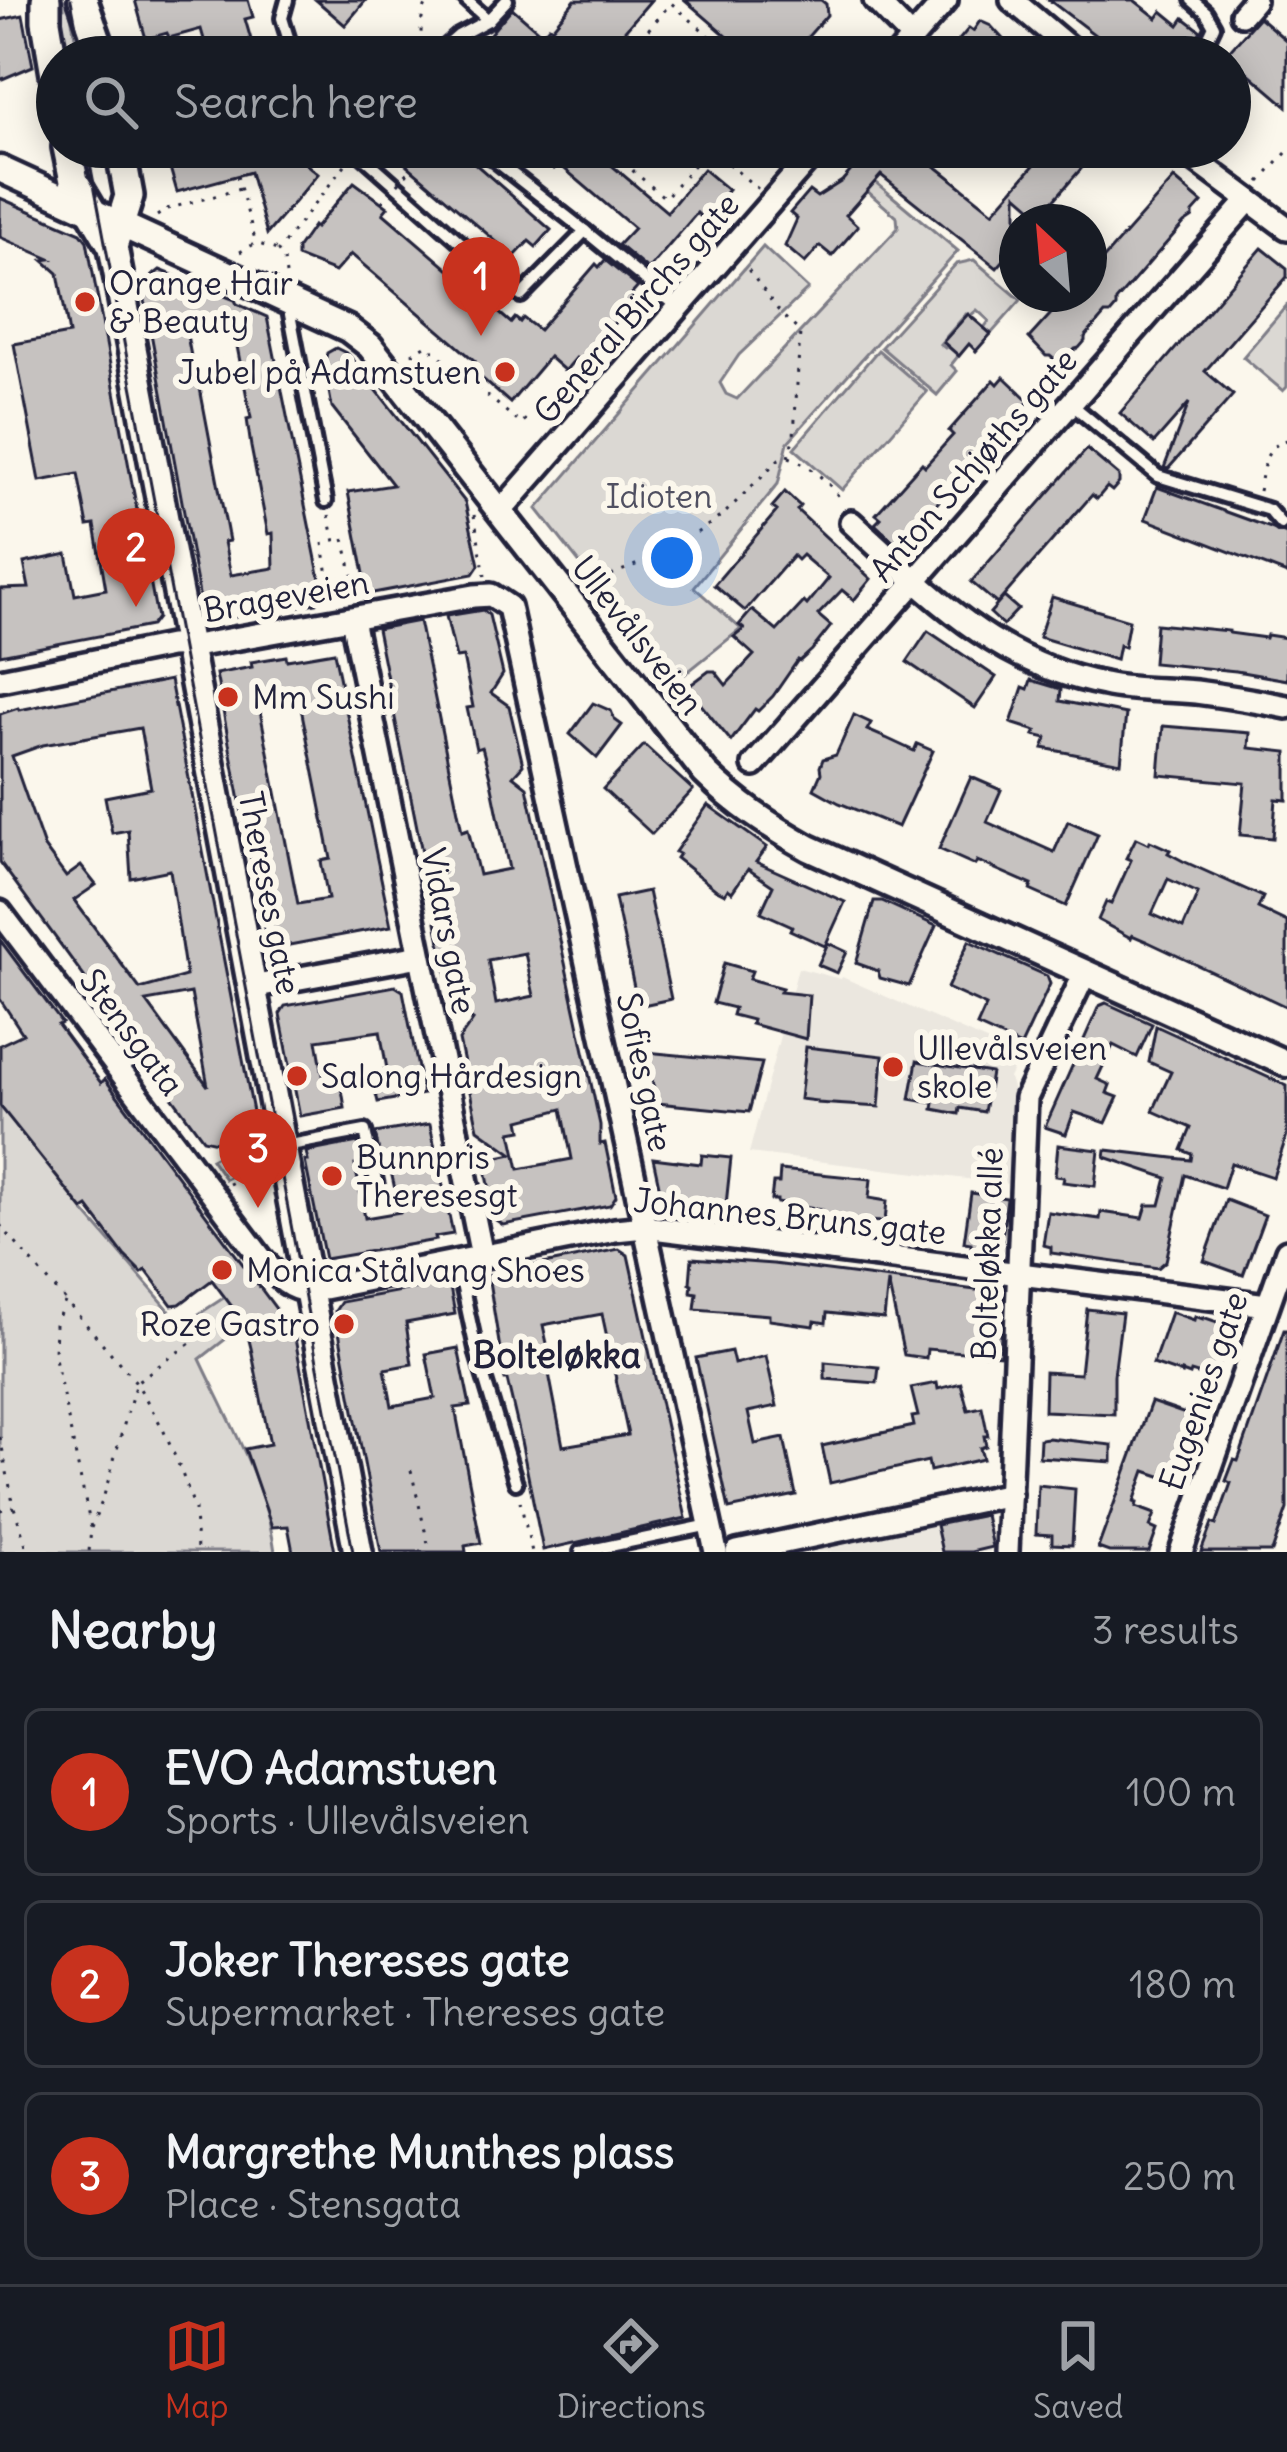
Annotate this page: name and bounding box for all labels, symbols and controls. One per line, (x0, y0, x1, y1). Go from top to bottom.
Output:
search box (36, 36, 1251, 168)
icon: search (78, 69, 144, 135)
text: Search here (174, 74, 418, 130)
street label: General Birchs gate (524, 184, 748, 432)
north arrow (999, 204, 1107, 312)
pin: 1 (442, 237, 520, 336)
place label: Orange Hair & Beauty (109, 262, 293, 342)
marker: Orange Hair & Beauty (72, 289, 98, 315)
street label: Anton Schjøths gate (860, 340, 1086, 590)
place label: Jubel på Adamstuen (178, 351, 481, 393)
marker: Jubel på Adamstuen (492, 359, 518, 385)
park label: Idioten (606, 475, 712, 517)
pin: 2 (97, 508, 175, 607)
your location (642, 528, 702, 588)
street label: Ullevålsveien (563, 547, 713, 723)
street label: Brageveien (200, 561, 372, 631)
place label: Mm Sushi (252, 676, 395, 718)
marker: Mm Sushi (215, 684, 241, 710)
street label: Thereses gate (230, 788, 310, 998)
street label: Vidars gate (412, 844, 486, 1018)
street label: Stensgata (71, 960, 193, 1104)
street label: Sofies gate (608, 989, 682, 1155)
place label: Ullevålsveien skole (917, 1027, 1107, 1107)
marker: Ullevålsveien skole (880, 1054, 906, 1080)
place label: Salong Hårdesign (321, 1055, 582, 1097)
marker: Salong Hårdesign (284, 1063, 310, 1089)
pin: 3 (219, 1109, 297, 1208)
place label: Bunnpris Theresesgt (356, 1136, 518, 1216)
street label: Bolteløkka allé (962, 1147, 1012, 1361)
marker: Bunnpris Theresesgt (319, 1163, 345, 1189)
street label: Johannes Bruns gate (632, 1179, 948, 1253)
place label: Monica Stålvang Shoes (246, 1249, 585, 1291)
marker: Monica Stålvang Shoes (209, 1257, 235, 1283)
street label: Eugenies gate (1149, 1286, 1257, 1496)
place label: Roze Gastro (140, 1303, 320, 1345)
marker: Roze Gastro (331, 1311, 357, 1337)
district label: Bolteløkka (473, 1333, 641, 1378)
text: Nearby (48, 1598, 217, 1662)
text: 3 results (1092, 1606, 1239, 1655)
text: EVO Adamstuen (165, 1740, 497, 1796)
text: 1 (82, 1768, 98, 1817)
text: 100 m (1126, 1768, 1236, 1817)
text: Sports · Ullevålsveien (165, 1796, 530, 1845)
text: Joker Thereses gate (165, 1932, 570, 1988)
text: 2 (79, 1960, 101, 2009)
text: 180 m (1129, 1960, 1236, 2009)
text: Supermarket · Thereses gate (165, 1988, 665, 2037)
text: Margrethe Munthes plass (165, 2124, 674, 2180)
text: 3 (79, 2152, 101, 2201)
text: 250 m (1123, 2152, 1236, 2201)
text: Place · Stensgata (165, 2180, 461, 2229)
tab: Map (164, 2313, 230, 2427)
tab: Directions (557, 2313, 706, 2427)
tab: Saved (1033, 2313, 1123, 2427)

